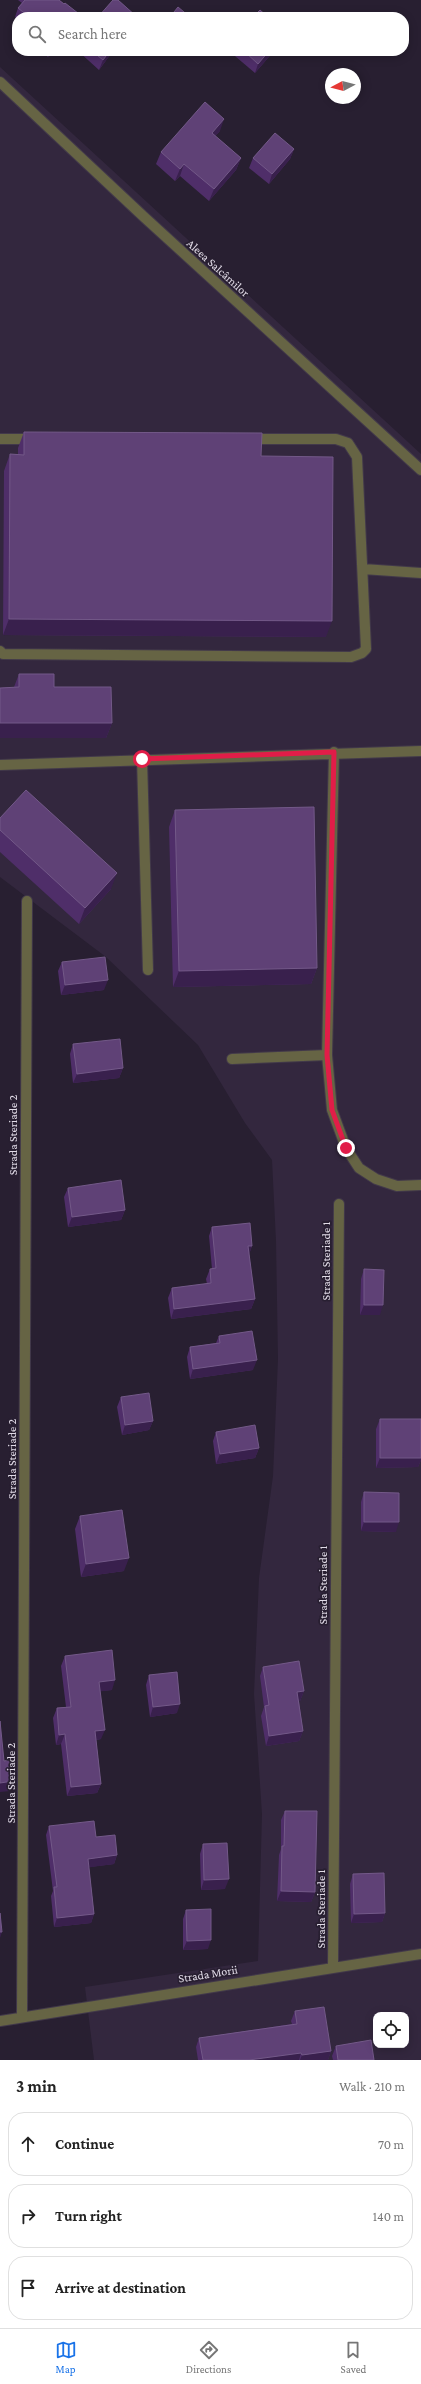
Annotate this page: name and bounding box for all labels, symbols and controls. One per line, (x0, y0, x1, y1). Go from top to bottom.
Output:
search box (12, 12, 409, 56)
icon: search (26, 23, 48, 45)
text: Search here (58, 26, 127, 42)
north arrow (325, 68, 361, 104)
street label: Aleea Salcâmilor (184, 236, 253, 300)
route start (133, 750, 151, 768)
street label: Strada Steriade 2 (6, 1094, 20, 1175)
route end (337, 1139, 355, 1157)
street label: Strada Steriade 1 (319, 1222, 333, 1300)
street label: Strada Steriade 2 (5, 1418, 19, 1499)
street label: Strada Steriade 1 (316, 1546, 330, 1624)
street label: Strada Steriade 2 (4, 1742, 18, 1823)
street label: Strada Steriade 1 (314, 1870, 328, 1948)
street label: Strada Morii (177, 1962, 239, 1986)
map controls (373, 2012, 409, 2048)
button: locate (373, 2012, 409, 2048)
text: 3 min (16, 2077, 57, 2096)
text: Walk · 210 m (339, 2079, 405, 2094)
icon: ahead (17, 2133, 39, 2155)
text: Continue (55, 2136, 114, 2152)
text: 70 m (378, 2137, 404, 2152)
icon: right (17, 2205, 39, 2227)
text: Turn right (55, 2208, 122, 2224)
text: 140 m (373, 2209, 404, 2224)
icon: arrive (17, 2277, 39, 2299)
text: Arrive at destination (55, 2280, 186, 2296)
tab: Map (55, 2339, 77, 2375)
tab: Directions (186, 2339, 231, 2375)
tab: Saved (341, 2339, 366, 2375)

